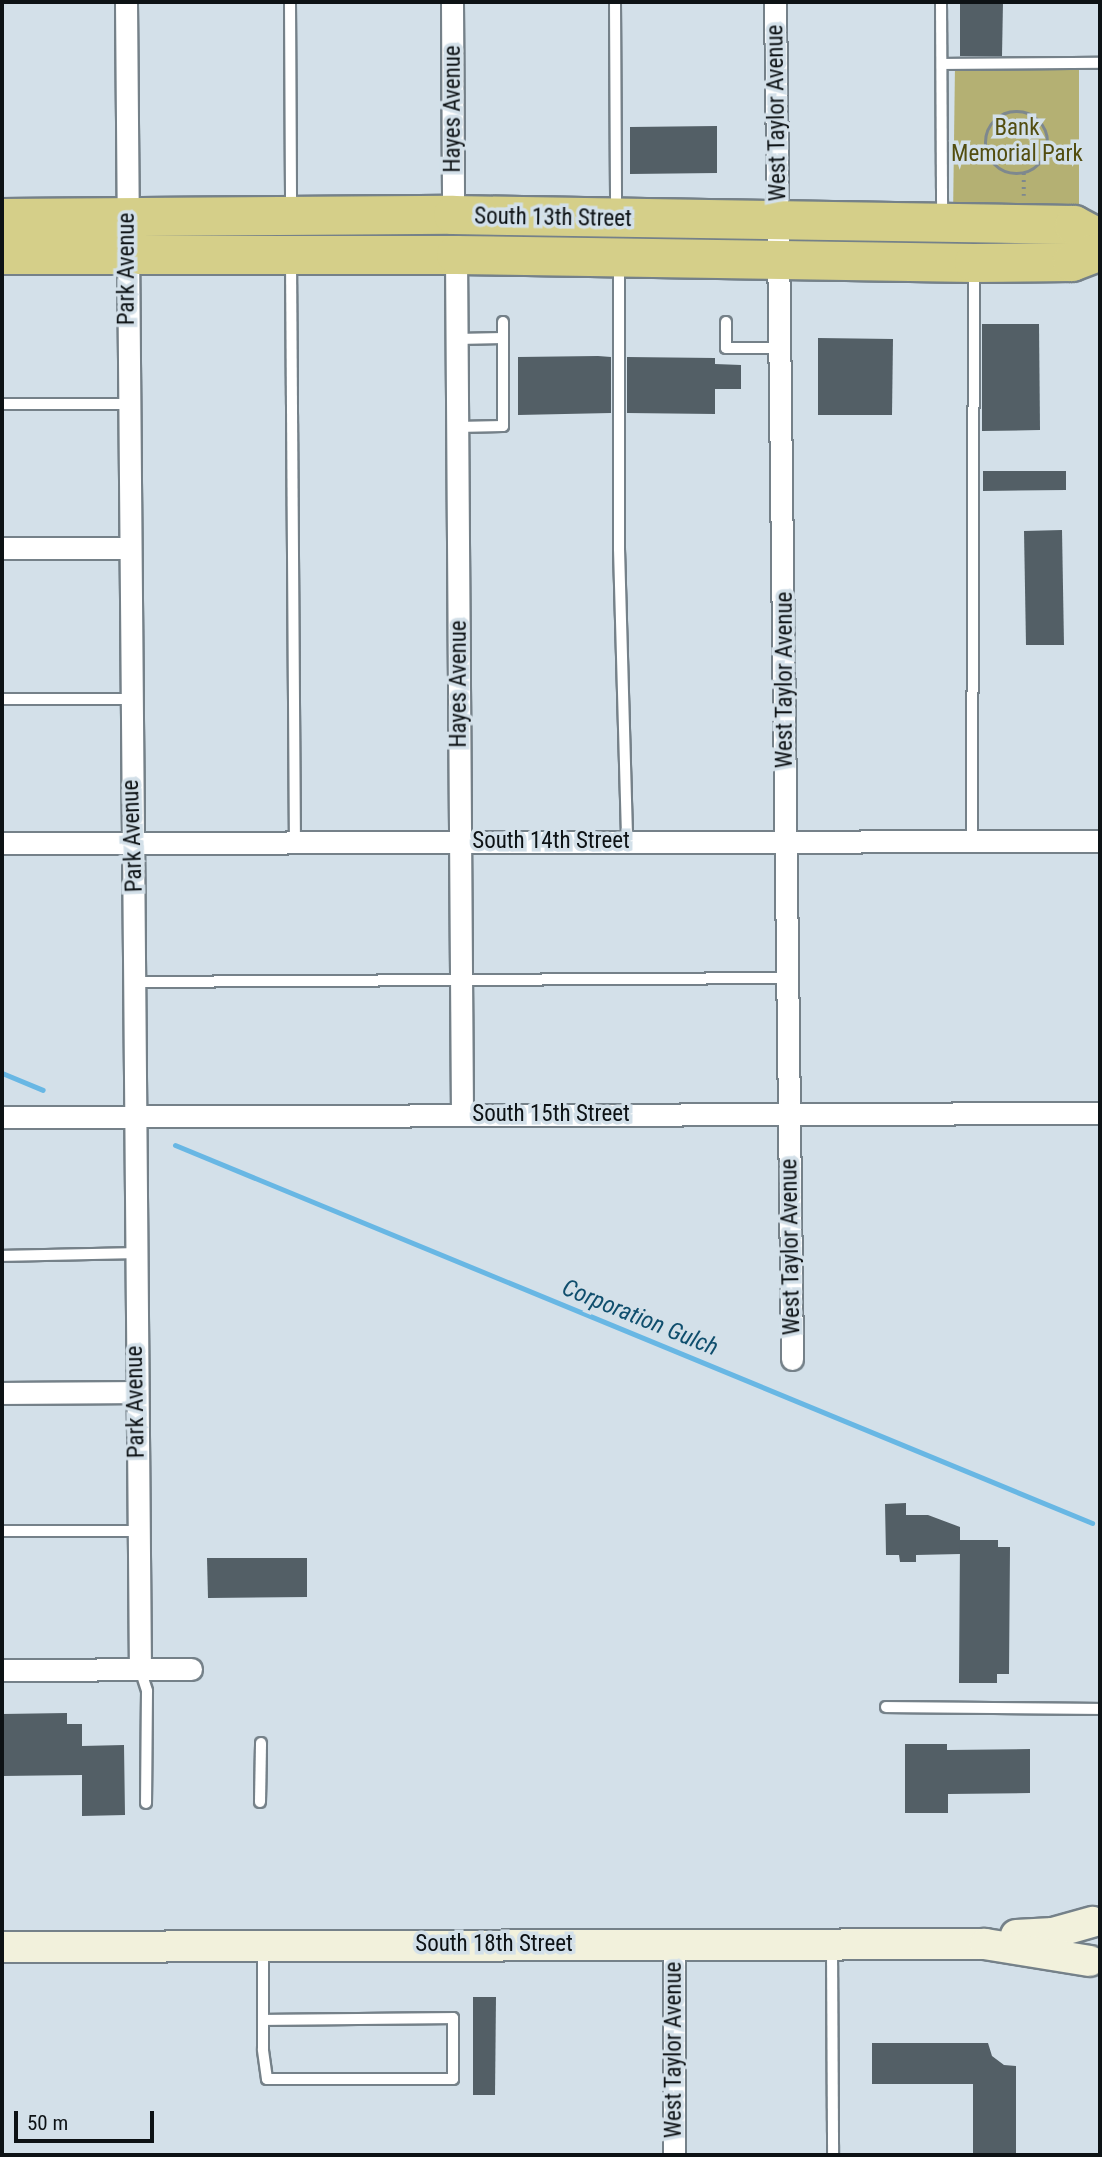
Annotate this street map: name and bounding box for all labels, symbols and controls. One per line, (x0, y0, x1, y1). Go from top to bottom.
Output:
street label: West Taylor Avenue (762, 24, 792, 202)
street label: Hayes Avenue (439, 45, 467, 173)
park label: Bank Memorial Park (951, 114, 1083, 168)
street label: South 13th Street (474, 203, 632, 233)
street label: Park Avenue (113, 213, 141, 325)
street label: West Taylor Avenue (771, 592, 799, 768)
street label: Hayes Avenue (445, 620, 473, 748)
street label: Park Avenue (117, 779, 149, 893)
street label: South 14th Street (472, 827, 630, 855)
street label: South 15th Street (472, 1100, 630, 1128)
street label: West Taylor Avenue (776, 1158, 806, 1336)
water label: Corporation Gulch (558, 1274, 722, 1362)
street label: Park Avenue (121, 1346, 151, 1458)
street label: South 18th Street (415, 1930, 573, 1958)
street label: West Taylor Avenue (660, 1962, 688, 2138)
scale bar (18, 2098, 158, 2142)
text: 50 m (27, 2111, 68, 2135)

